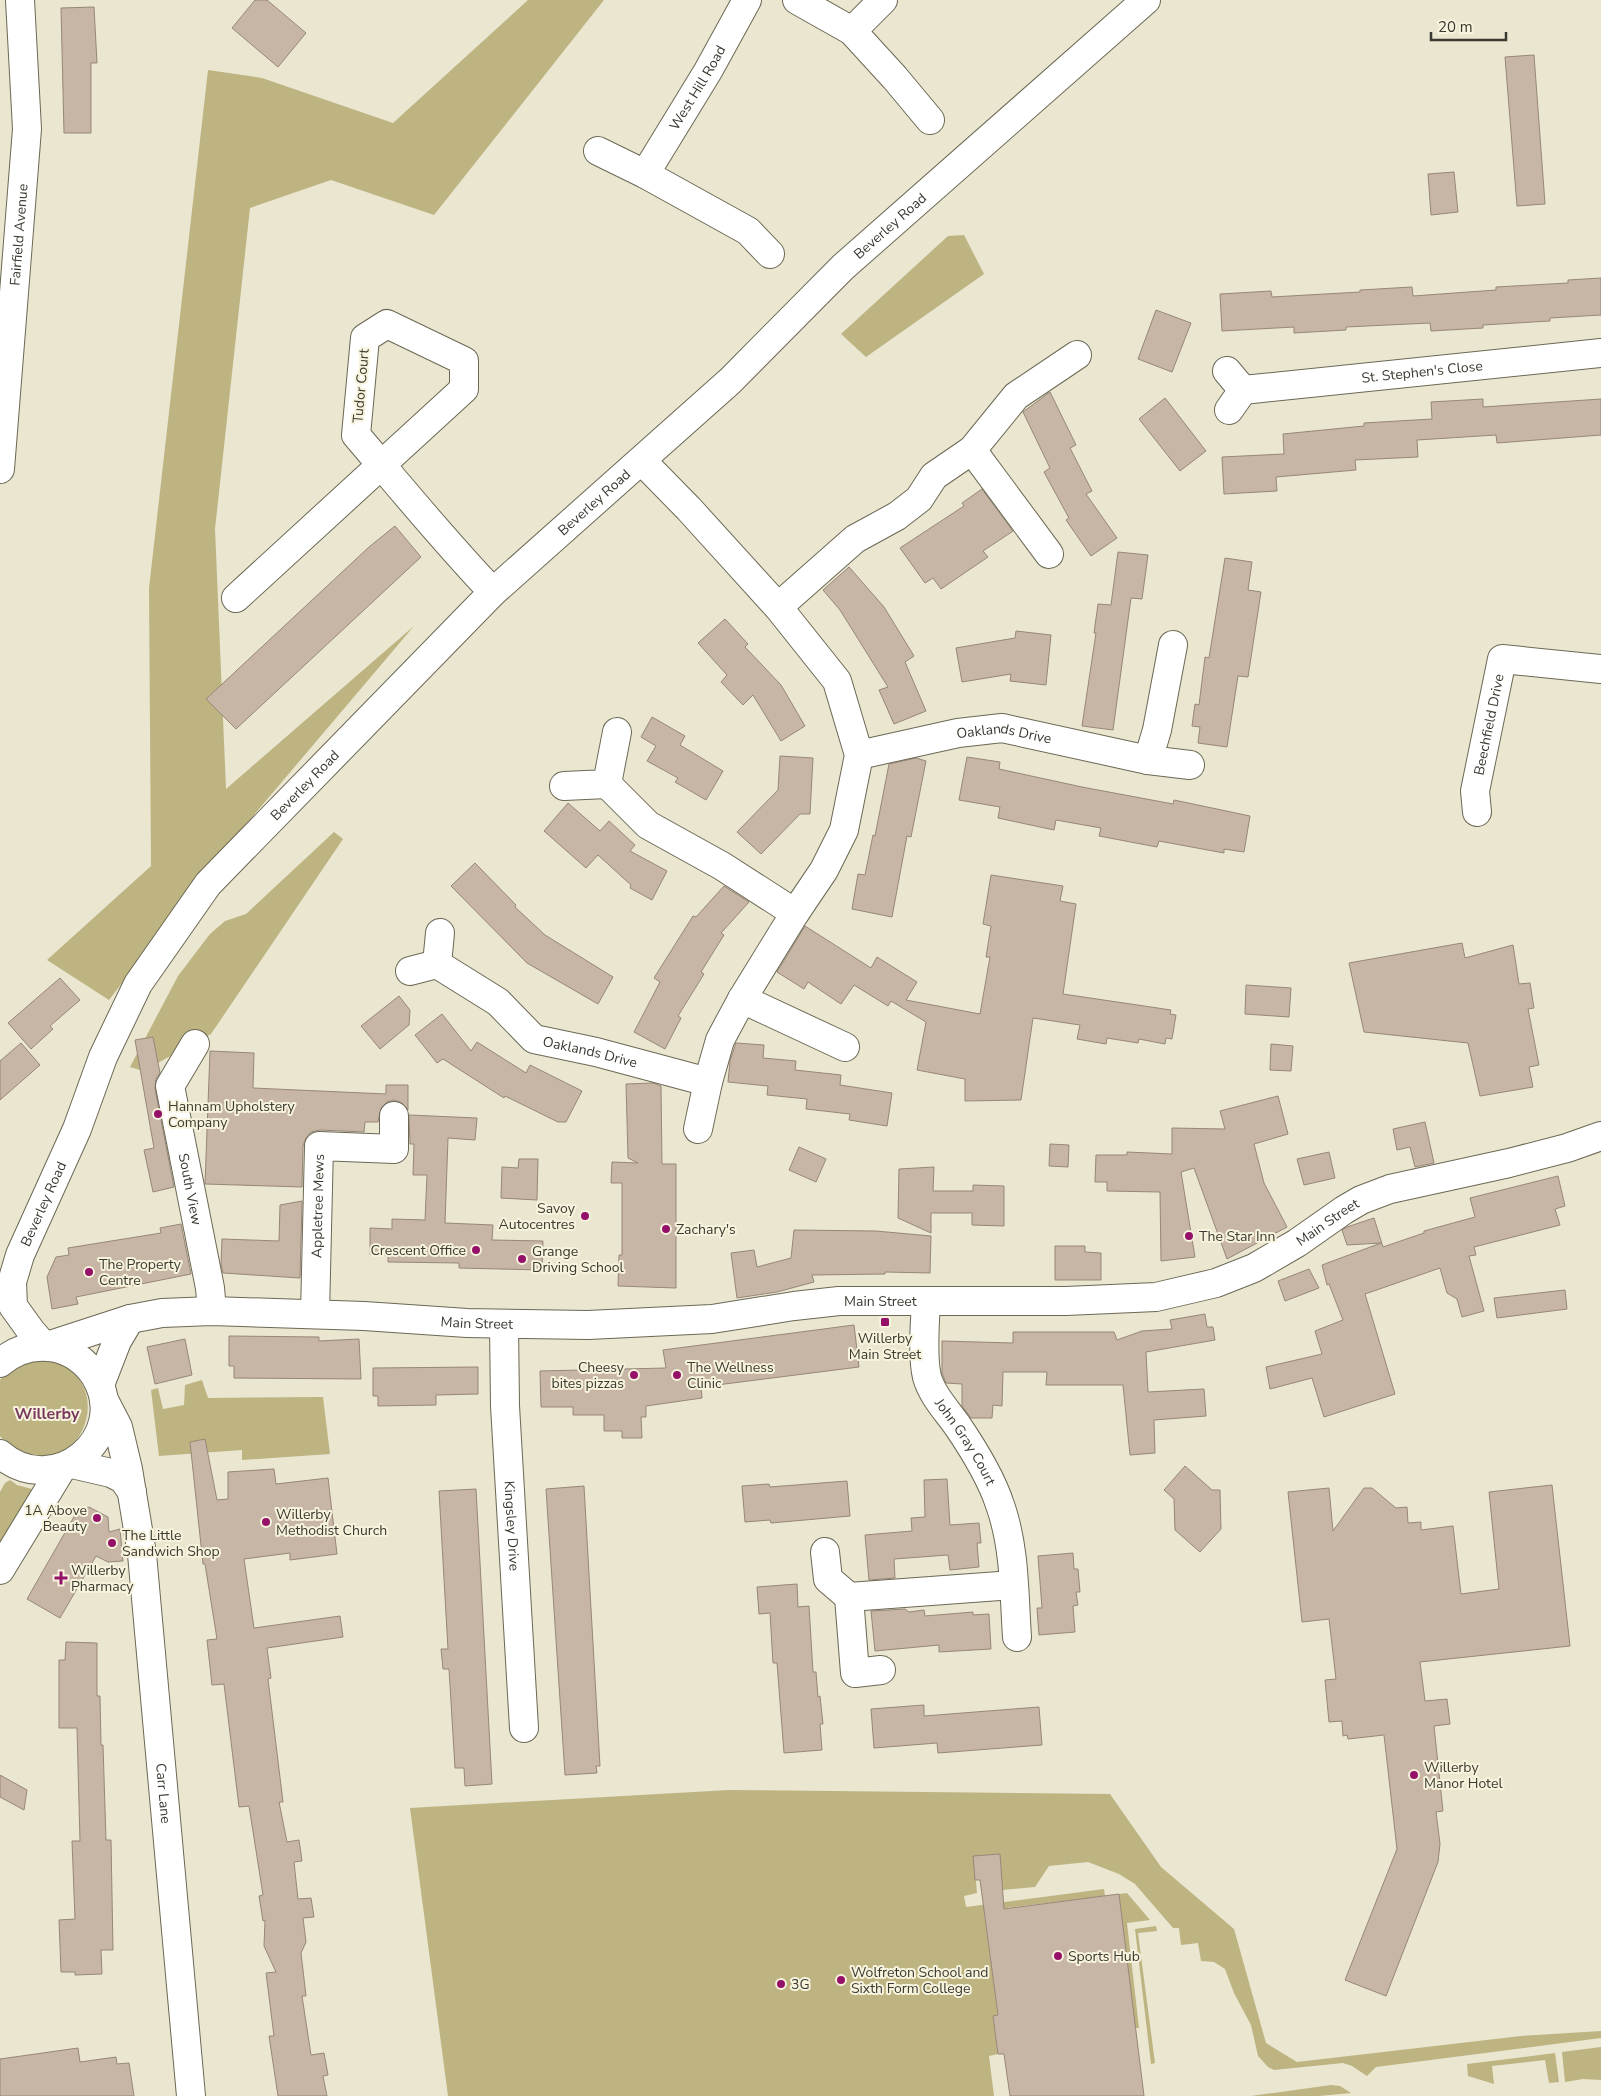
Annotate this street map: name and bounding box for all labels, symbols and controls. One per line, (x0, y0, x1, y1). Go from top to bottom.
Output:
scale bar (1431, 10, 1506, 42)
text: 20 m (1438, 17, 1473, 37)
street label: West Hill Road (665, 42, 730, 134)
street label: Fairfield Avenue (5, 183, 32, 286)
street label: Beverley Road (849, 188, 930, 263)
street label: Tudor Court (348, 348, 374, 424)
street label: St. Stephen's Close (1360, 356, 1484, 387)
street label: Beverley Road (554, 465, 634, 539)
street label: Beechfield Drive (1469, 672, 1508, 777)
street label: Oaklands Drive (955, 718, 1053, 748)
street label: Beverley Road (266, 746, 343, 824)
street label: Oaklands Drive (541, 1032, 639, 1072)
place label: Hannam Upholstery Company (168, 1097, 296, 1132)
marker: Hannam Upholstery Company (152, 1108, 164, 1120)
street label: South View (174, 1152, 207, 1227)
street label: Appletree Mews (307, 1153, 328, 1258)
street label: Beverley Road (16, 1158, 71, 1249)
street label: Main Street (1292, 1194, 1363, 1250)
place label: Savoy Autocentres (499, 1199, 576, 1234)
marker: Savoy Autocentres (579, 1210, 591, 1222)
place label: Zachary's (676, 1220, 736, 1239)
marker: Zachary's (660, 1223, 672, 1235)
place label: The Star Inn (1199, 1227, 1275, 1246)
marker: The Star Inn (1183, 1230, 1195, 1242)
place label: Crescent Office (370, 1241, 466, 1260)
place label: Grange Driving School (532, 1242, 624, 1277)
marker: Crescent Office (470, 1244, 482, 1256)
marker: Grange Driving School (516, 1253, 528, 1265)
place label: The Property Centre (99, 1255, 182, 1290)
marker: The Property Centre (83, 1266, 95, 1278)
street label: Main Street (844, 1292, 917, 1311)
street label: Main Street (440, 1312, 513, 1333)
marker: Willerby Main Street (879, 1316, 891, 1328)
place label: Willerby Main Street (849, 1329, 921, 1364)
place label: Cheesy bites pizzas (552, 1358, 625, 1393)
place label: The Wellness Clinic (687, 1358, 774, 1393)
marker: Cheesy bites pizzas (628, 1369, 640, 1381)
marker: The Wellness Clinic (671, 1369, 683, 1381)
street label: John Gray Court (930, 1394, 1001, 1488)
district label: Willerby (15, 1403, 80, 1425)
street label: Kingsley Drive (500, 1480, 524, 1571)
place label: 1A Above Beauty (24, 1501, 88, 1536)
place label: Willerby Methodist Church (276, 1505, 387, 1540)
marker: 1A Above Beauty (91, 1512, 103, 1524)
marker: Willerby Methodist Church (260, 1516, 272, 1528)
place label: The Little Sandwich Shop (122, 1526, 220, 1561)
marker: The Little Sandwich Shop (106, 1537, 118, 1549)
place label: Willerby Pharmacy (71, 1561, 134, 1596)
marker: Willerby Pharmacy (55, 1572, 67, 1584)
place label: Willerby Manor Hotel (1424, 1758, 1503, 1793)
street label: Carr Lane (151, 1762, 176, 1824)
marker: Willerby Manor Hotel (1408, 1769, 1420, 1781)
place label: Sports Hub (1068, 1947, 1140, 1966)
marker: Sports Hub (1052, 1950, 1064, 1962)
place label: Wolfreton School and Sixth Form College (851, 1963, 989, 1998)
marker: Wolfreton School and Sixth Form College (835, 1974, 847, 1986)
place label: 3G (791, 1975, 810, 1994)
marker: 3G (775, 1978, 787, 1990)

